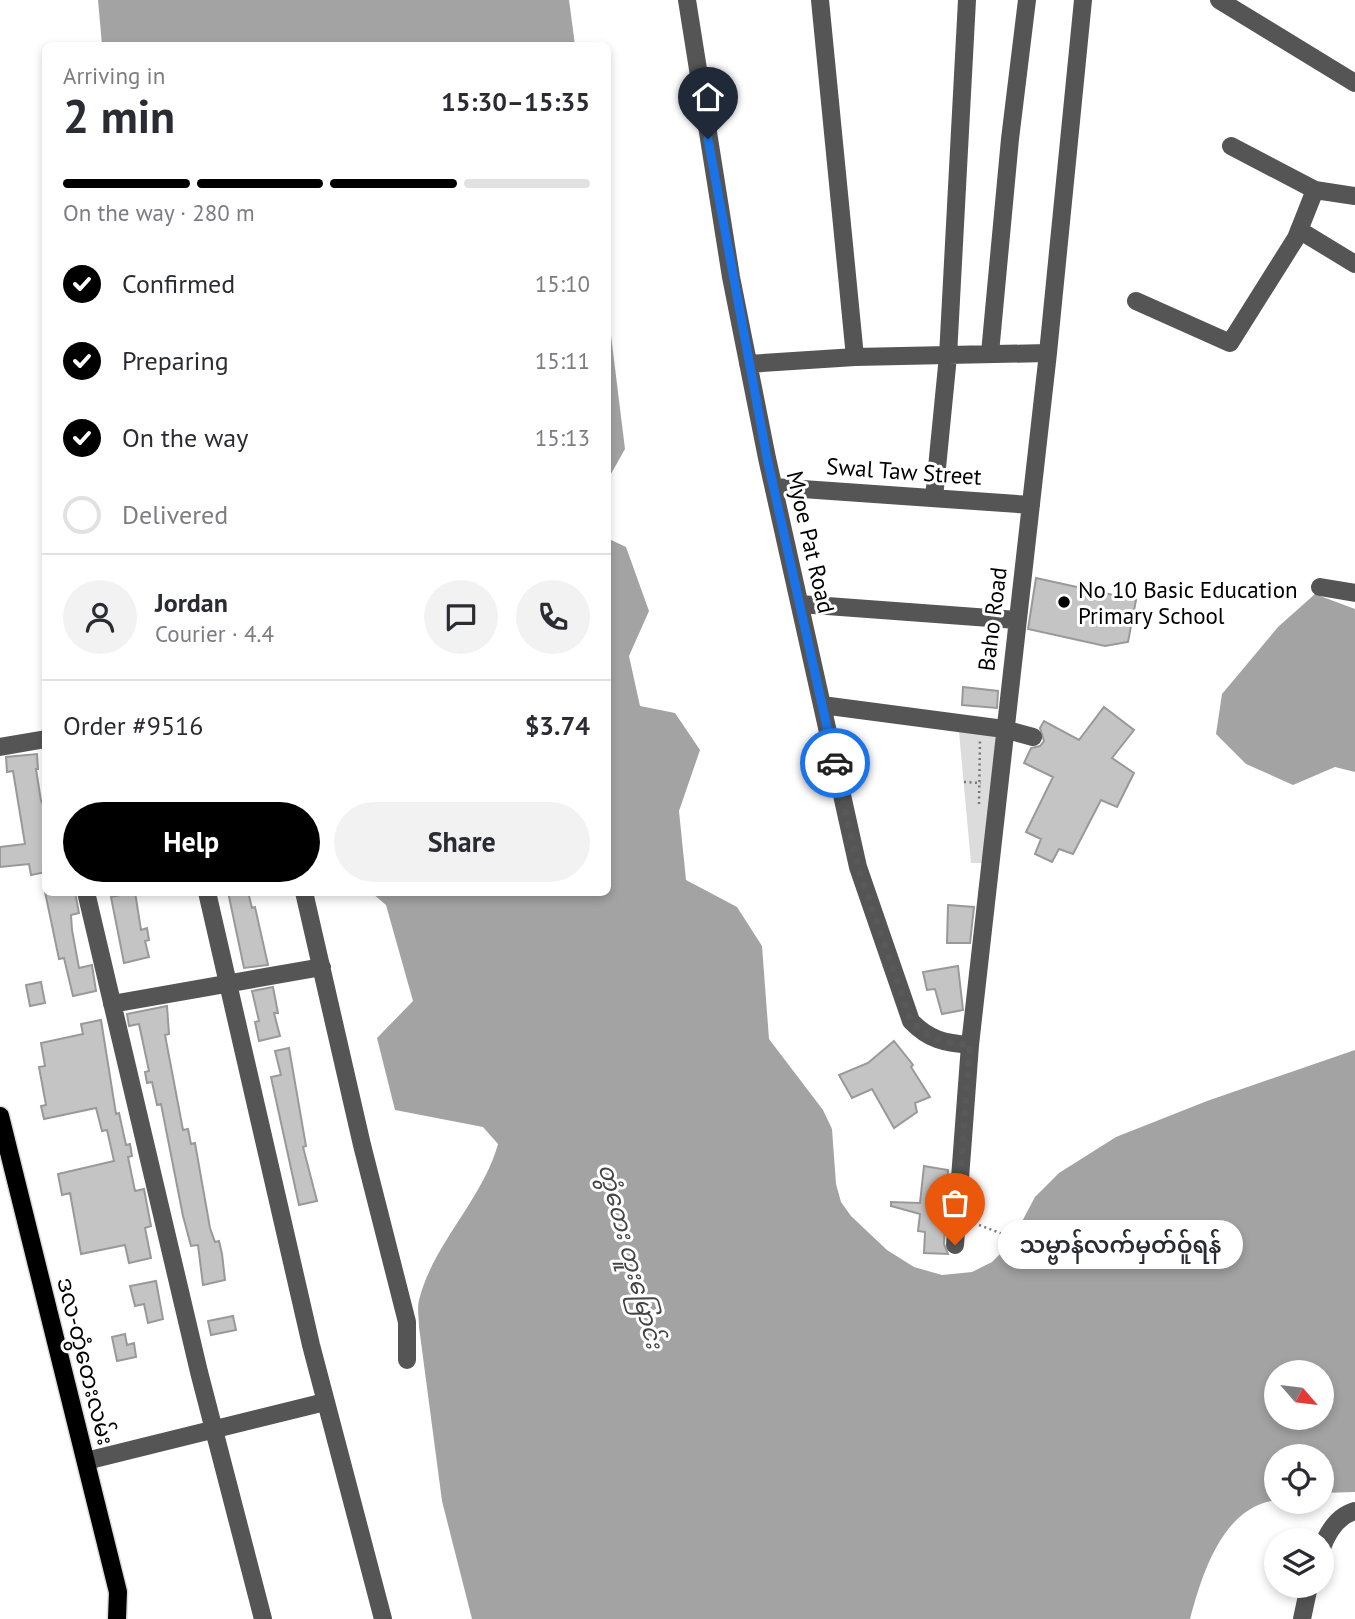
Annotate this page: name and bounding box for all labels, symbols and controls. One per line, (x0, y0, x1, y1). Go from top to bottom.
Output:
text: Arriving in (63, 61, 165, 90)
pin (678, 67, 738, 139)
icon: home (689, 78, 727, 116)
text: 15:30–15:35 (441, 85, 590, 118)
text: 2 min (63, 86, 175, 146)
text: On the way · 280 m (63, 198, 255, 227)
icon: check (63, 265, 101, 303)
text: Confirmed (122, 267, 235, 300)
text: 15:10 (535, 269, 590, 298)
icon: check (63, 342, 101, 380)
text: Preparing (122, 344, 229, 377)
text: 15:11 (535, 346, 590, 375)
icon: check (63, 419, 101, 457)
text: On the way (122, 421, 248, 454)
text: 15:13 (535, 423, 590, 452)
street label: Swal Taw Street (825, 451, 983, 491)
street label: Myoe Pat Road (781, 468, 841, 616)
text: Delivered (122, 498, 228, 531)
street label: Baho Road (971, 565, 1013, 673)
place label: No 10 Basic Education Primary School (1078, 575, 1298, 630)
button: person (63, 580, 137, 654)
button: chat (424, 580, 498, 654)
button: phone (516, 580, 590, 654)
text: Jordan (155, 586, 228, 619)
marker: No 10 Basic Education Primary School (1056, 594, 1072, 610)
text: Courier · 4.4 (155, 619, 274, 648)
text: Order #9516 (63, 709, 203, 742)
text: $3.74 (525, 709, 590, 742)
courier (800, 728, 870, 798)
icon: car (816, 744, 854, 782)
button: Help (63, 802, 320, 882)
button: Share (334, 802, 590, 882)
water label: တွံတေး တူးမြောင်း (587, 1160, 672, 1355)
pin (925, 1173, 985, 1245)
icon: bag (936, 1184, 974, 1222)
callout: သမ္ဗာန်လက်မှတ်ဝ်ူရန် (997, 1220, 1242, 1270)
text: သမ္ဗာန်လက်မှတ်ဝ်ူရန် (1020, 1230, 1221, 1259)
street label: ဒလ-တွံတေးလမ်း (47, 1274, 122, 1449)
north arrow (1264, 1360, 1334, 1430)
map controls (1264, 1360, 1334, 1598)
button: locate (1264, 1444, 1334, 1514)
button: layers (1264, 1528, 1334, 1598)

